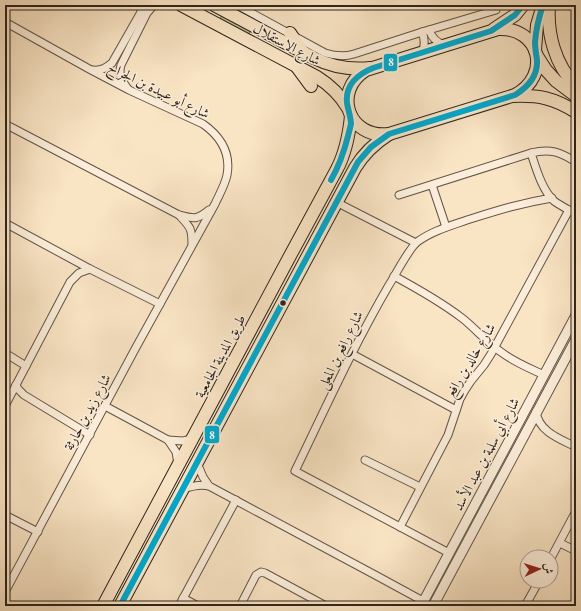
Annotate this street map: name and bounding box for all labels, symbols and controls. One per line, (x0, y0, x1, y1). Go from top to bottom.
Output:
street label: شارع الاستقلال (249, 19, 324, 72)
line badge: 8 (383, 53, 398, 72)
text: 8 (388, 55, 394, 69)
street label: شارع أبو عبيدة بن الجراح (103, 57, 213, 126)
unlabelled marker (278, 298, 288, 308)
street label: شارع رافع بن المعلى (313, 308, 371, 394)
street label: طريق المدينة الجامعية (190, 311, 250, 401)
street label: شارع خالد بن رافع (441, 320, 503, 403)
street label: شارع زيد بن حارثة (59, 371, 117, 455)
street label: شارع أبي سلمة بن عبد الأسد (448, 394, 526, 515)
line badge: 8 (204, 425, 220, 444)
text: 8 (209, 428, 215, 442)
north arrow (519, 549, 559, 589)
text: ش (542, 562, 556, 574)

